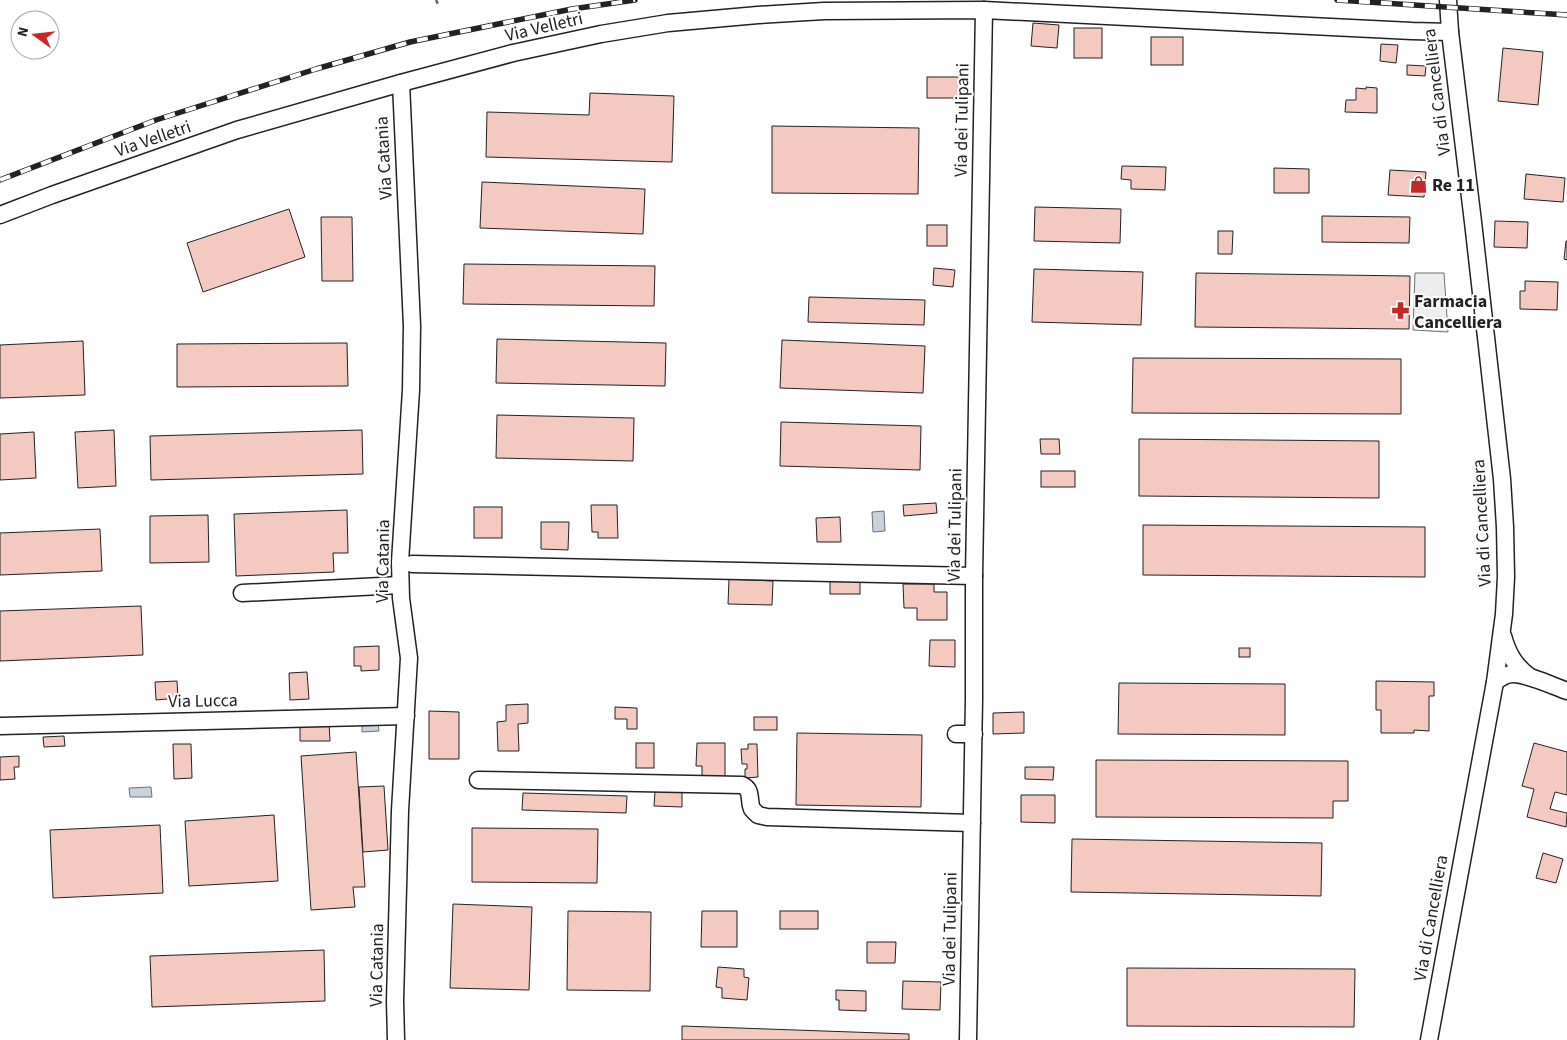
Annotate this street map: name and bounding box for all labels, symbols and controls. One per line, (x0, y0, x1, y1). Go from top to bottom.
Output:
street label: Via Velletri (503, 6, 585, 48)
north arrow (10, 10, 60, 60)
text: N (13, 25, 34, 39)
street label: Via di Cancelliera (1417, 27, 1457, 157)
street label: Via dei Tulipani (949, 63, 975, 177)
street label: Via Velletri (112, 114, 194, 164)
street label: Via Catania (369, 116, 399, 200)
place label: Re 11 (1432, 173, 1475, 198)
shop icon: Re 11 (1408, 175, 1428, 195)
place label: Farmacia Cancelliera (1414, 289, 1502, 335)
pharmacy icon: Farmacia Cancelliera (1390, 301, 1410, 321)
street label: Via di Cancelliera (1466, 459, 1498, 587)
street label: Via dei Tulipani (942, 468, 968, 582)
street label: Via Catania (370, 519, 396, 603)
street label: Via Lucca (168, 688, 238, 714)
street label: Via di Cancelliera (1408, 853, 1454, 983)
street label: Via dei Tulipani (937, 872, 963, 986)
street label: Via Catania (364, 923, 390, 1007)

